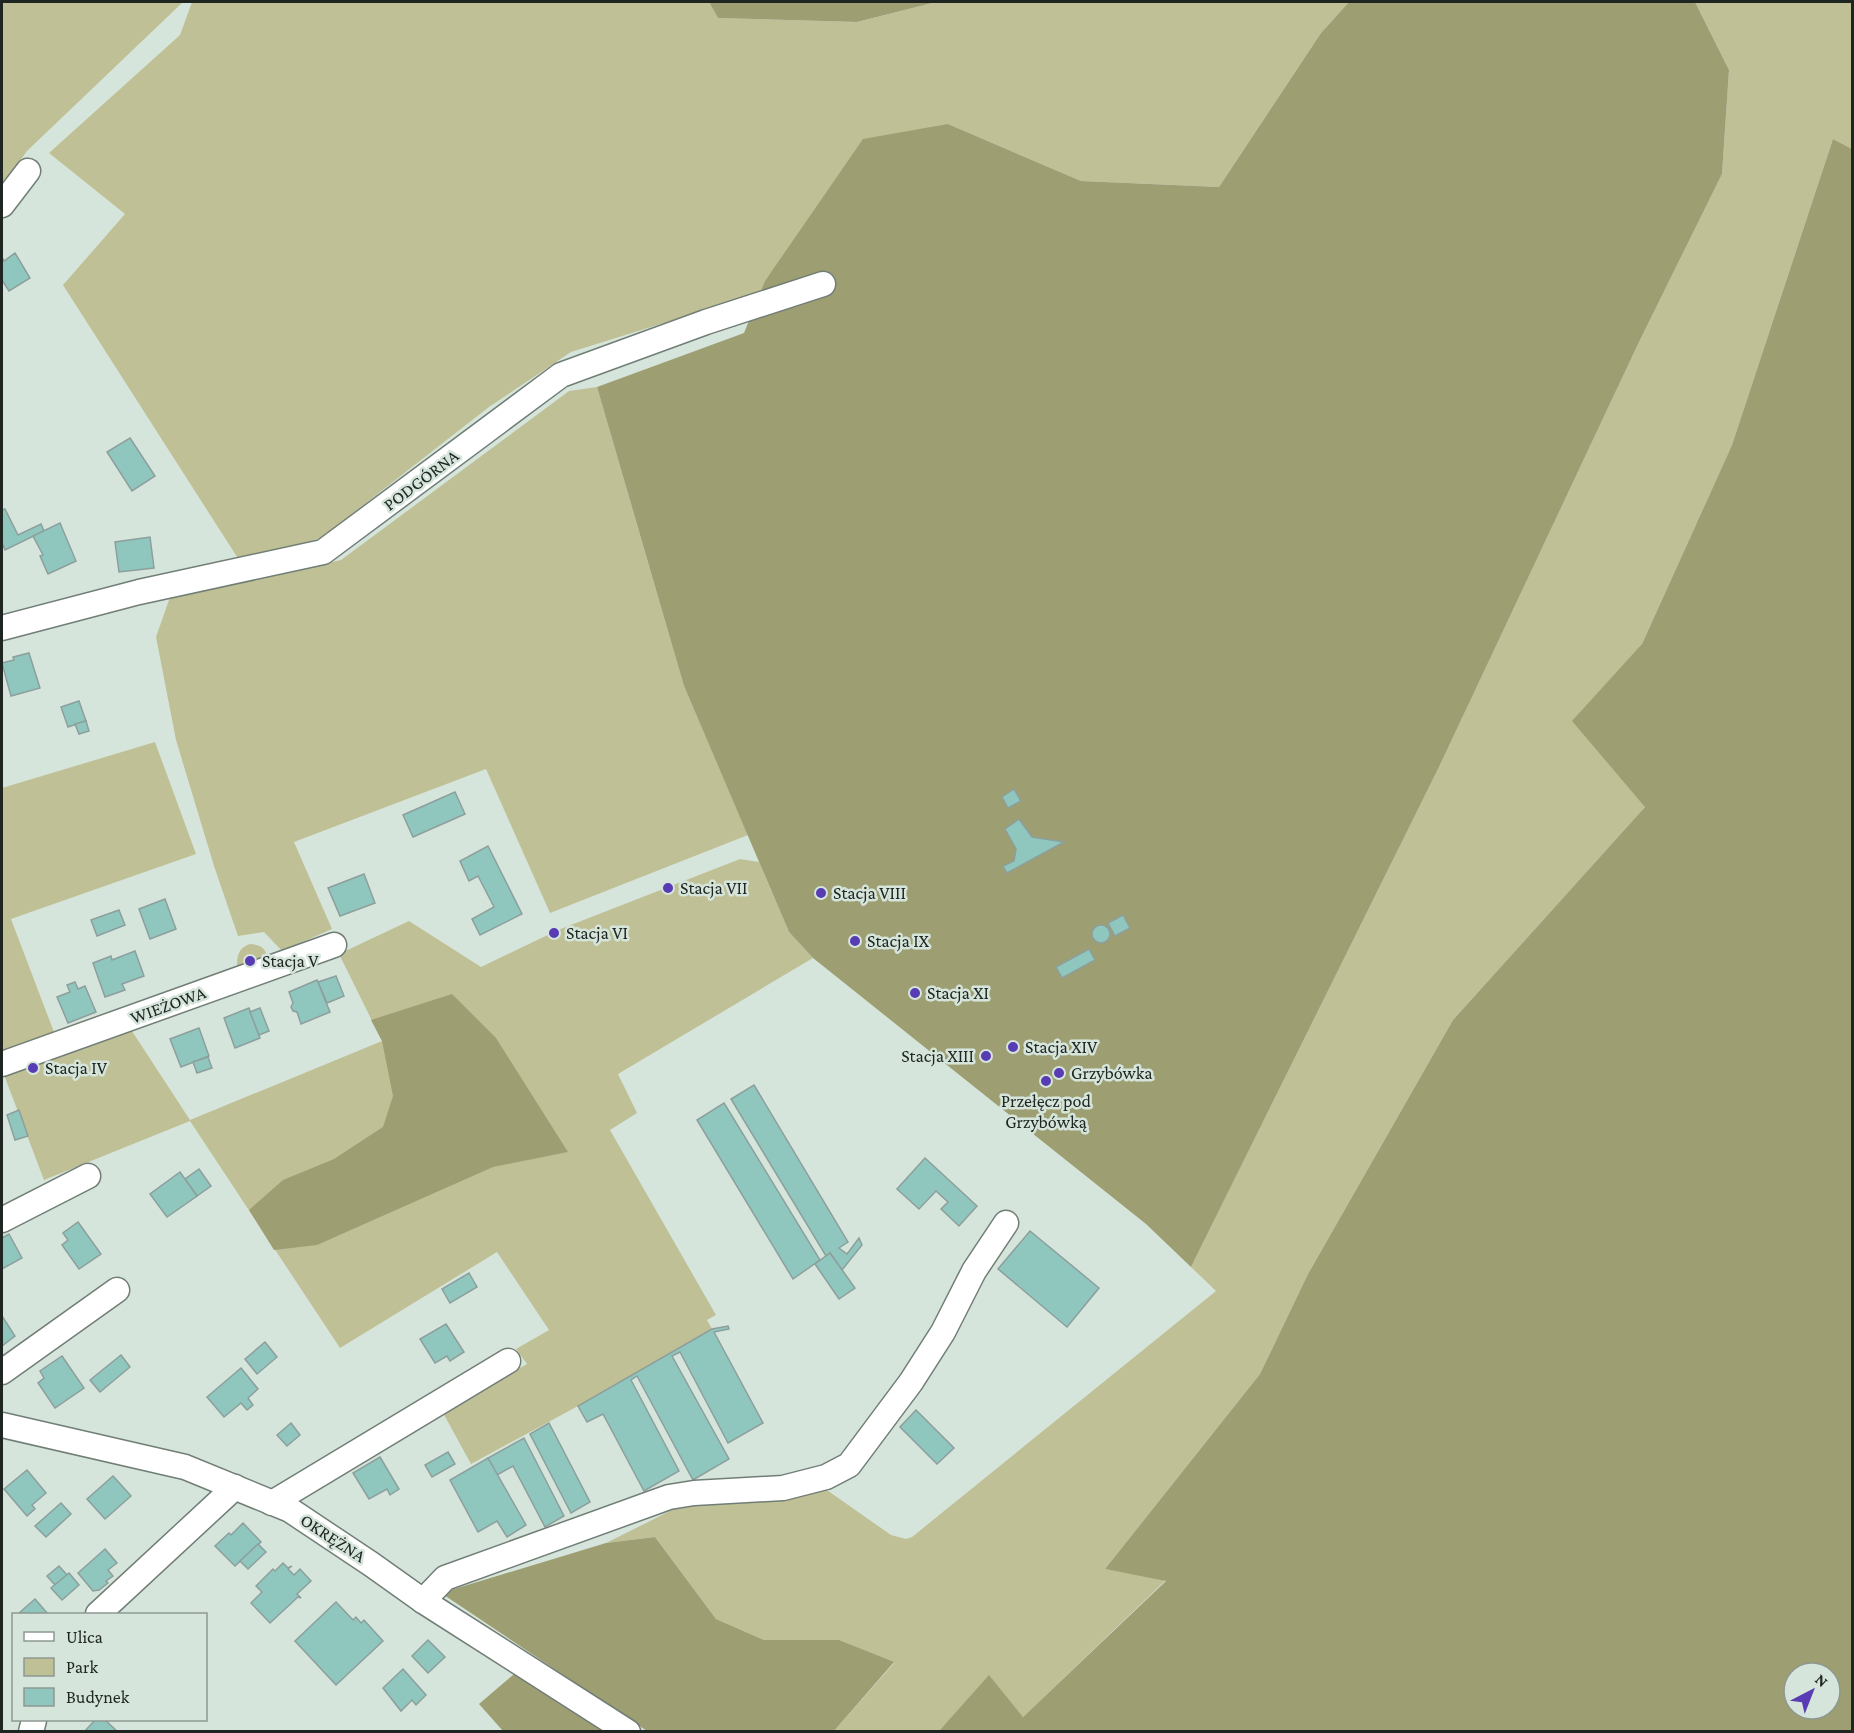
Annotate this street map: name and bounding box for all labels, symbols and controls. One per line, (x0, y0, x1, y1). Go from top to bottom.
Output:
street label: PODGÓRNA (380, 445, 463, 515)
place label: Stacja VII (680, 878, 747, 899)
marker: Stacja VII (661, 881, 675, 895)
place label: Stacja VIII (833, 883, 906, 904)
marker: Stacja VIII (814, 886, 828, 900)
place label: Stacja VI (566, 923, 628, 944)
marker: Stacja VI (547, 926, 561, 940)
place label: Stacja IX (867, 931, 930, 952)
marker: Stacja IX (848, 934, 862, 948)
place label: Stacja V (262, 951, 319, 972)
marker: Stacja V (243, 954, 257, 968)
street label: WIEŻOWA (128, 982, 209, 1028)
place label: Stacja XI (927, 983, 989, 1004)
marker: Stacja XI (908, 986, 922, 1000)
place label: Stacja XIV (1025, 1037, 1098, 1058)
marker: Stacja XIV (1006, 1040, 1020, 1054)
place label: Stacja XIII (901, 1046, 974, 1067)
marker: Stacja XIII (979, 1049, 993, 1063)
place label: Stacja IV (45, 1058, 108, 1079)
marker: Stacja IV (26, 1061, 40, 1075)
place label: Grzybówka (1071, 1063, 1153, 1083)
marker: Grzybówka (1052, 1066, 1066, 1080)
marker: Przełęcz pod Grzybówką (1039, 1074, 1053, 1088)
place label: Przełęcz pod Grzybówką (1001, 1091, 1091, 1132)
street label: OKRĘŻNA (297, 1510, 370, 1567)
legend (12, 1613, 207, 1721)
text: Ulica (66, 1627, 103, 1647)
text: Park (66, 1657, 98, 1677)
north arrow (1782, 1661, 1842, 1721)
text: N (1812, 1670, 1832, 1690)
text: Budynek (66, 1687, 130, 1707)

